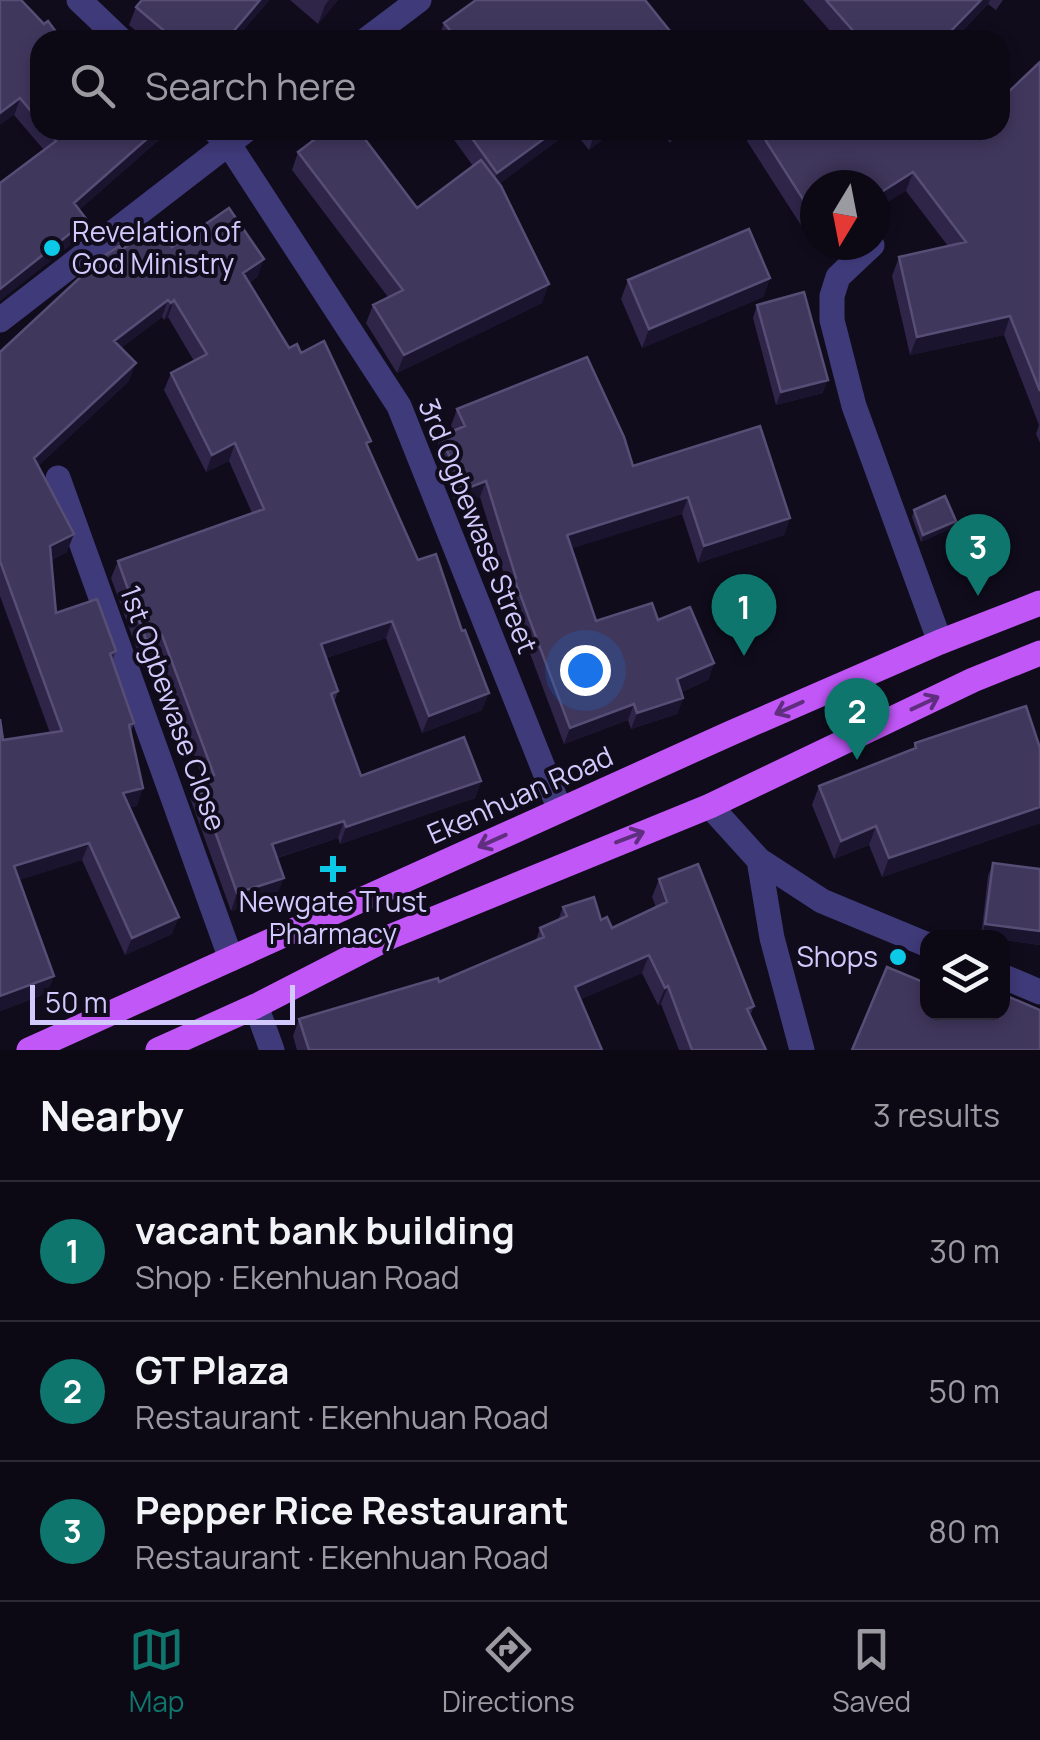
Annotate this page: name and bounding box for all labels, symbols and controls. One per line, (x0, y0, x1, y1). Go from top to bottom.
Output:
search box (30, 30, 1010, 140)
icon: search (65, 58, 120, 113)
text: Search here (145, 59, 356, 111)
north arrow (800, 170, 890, 260)
place label: Revelation of God Ministry (72, 212, 241, 282)
marker: Revelation of God Ministry (41, 237, 63, 259)
street label: 3rd Ogbewase Street (410, 392, 547, 659)
pin: 3 (946, 514, 1010, 596)
pin: 1 (712, 574, 776, 656)
street label: 1st Ogbewase Close (112, 580, 236, 836)
your location (560, 645, 611, 696)
pin: 2 (824, 678, 890, 760)
one-way arrow (910, 693, 940, 712)
one-way arrow (774, 700, 805, 718)
street label: Ekenhuan Road (421, 736, 618, 852)
one-way arrow (614, 827, 644, 845)
one-way arrow (477, 833, 508, 851)
marker: Newgate Trust Pharmacy (322, 858, 344, 880)
place label: Newgate Trust Pharmacy (239, 882, 427, 952)
map controls (920, 930, 1010, 1020)
button: layers (920, 930, 1010, 1020)
place label: Shops (796, 937, 878, 975)
marker: Shops (887, 946, 909, 968)
scale bar (30, 980, 295, 1024)
text: 50 m (45, 983, 108, 1021)
text: Nearby (40, 1086, 184, 1144)
text: 3 results (873, 1093, 1000, 1137)
text: vacant bank building (135, 1203, 515, 1255)
text: 1 (65, 1229, 80, 1273)
text: 30 m (929, 1229, 1000, 1273)
text: Shop · Ekenhuan Road (135, 1255, 460, 1299)
text: GT Plaza (135, 1343, 289, 1395)
text: 2 (63, 1369, 82, 1413)
text: 50 m (928, 1369, 1000, 1413)
text: Restaurant · Ekenhuan Road (135, 1395, 549, 1439)
text: Pepper Rice Restaurant (135, 1483, 569, 1535)
text: 3 (63, 1509, 82, 1553)
text: 80 m (928, 1509, 1000, 1553)
text: Restaurant · Ekenhuan Road (135, 1535, 549, 1579)
tab: Map (129, 1622, 184, 1720)
tab: Directions (442, 1622, 575, 1720)
tab: Saved (832, 1622, 911, 1720)

